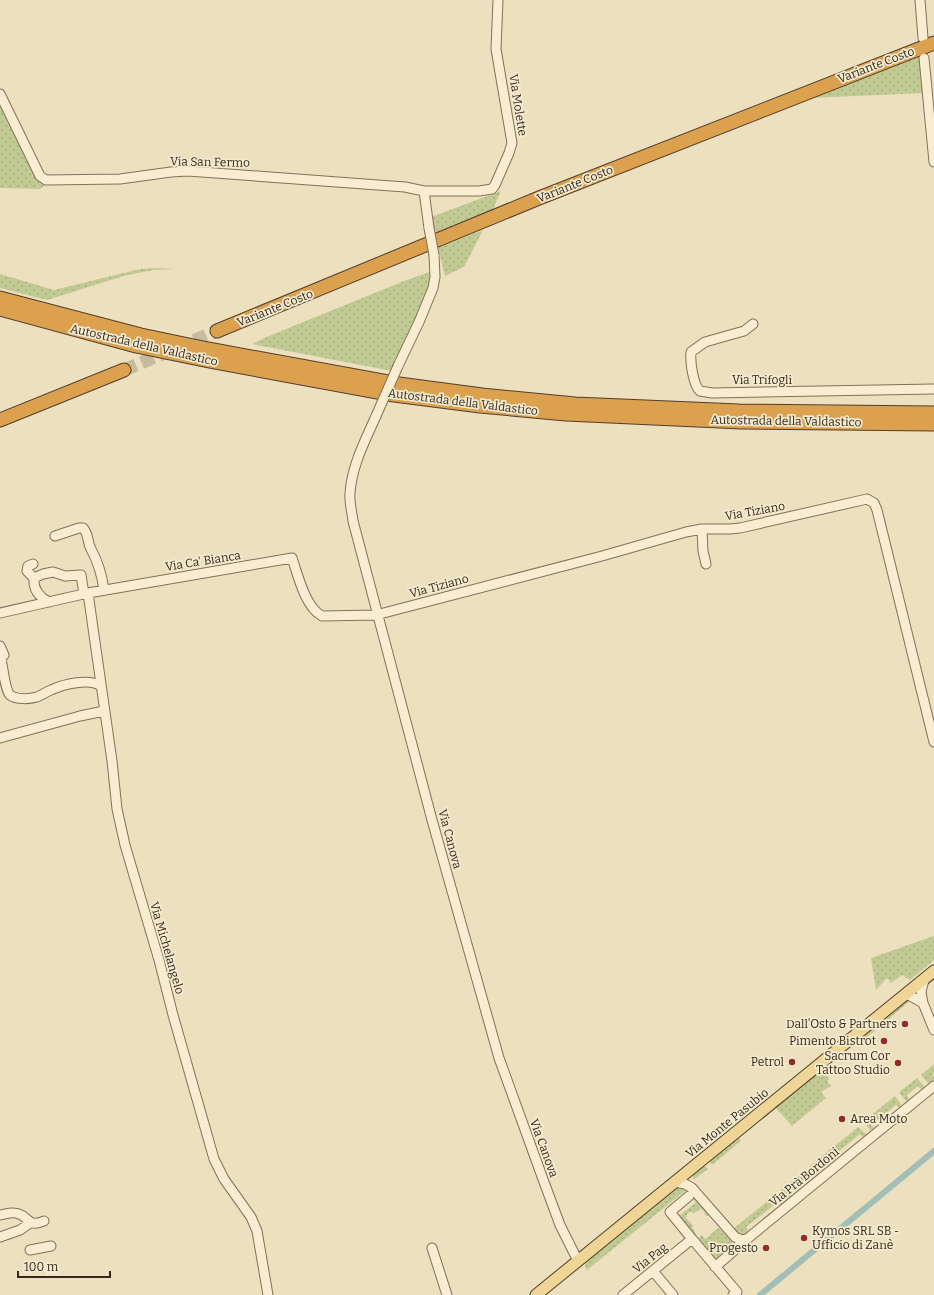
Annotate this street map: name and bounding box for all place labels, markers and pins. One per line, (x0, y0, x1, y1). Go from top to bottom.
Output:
place label: Dall'Osto & Partners (786, 1017, 897, 1031)
marker: Dall'Osto & Partners (900, 1019, 910, 1029)
place label: Pimento Bistrot (789, 1034, 877, 1048)
marker: Pimento Bistrot (879, 1036, 889, 1046)
place label: Sacrum Cor Tattoo Studio (816, 1049, 891, 1077)
place label: Petrol (751, 1055, 785, 1069)
marker: Petrol (787, 1057, 797, 1067)
marker: Sacrum Cor Tattoo Studio (893, 1058, 903, 1068)
place label: Area Moto (850, 1112, 907, 1126)
marker: Area Moto (837, 1114, 847, 1124)
place label: Kymos SRL SB - Ufficio di Zanè (812, 1224, 899, 1252)
marker: Kymos SRL SB - Ufficio di Zanè (799, 1233, 809, 1243)
place label: Progesto (709, 1241, 758, 1255)
marker: Progesto (761, 1243, 771, 1253)

